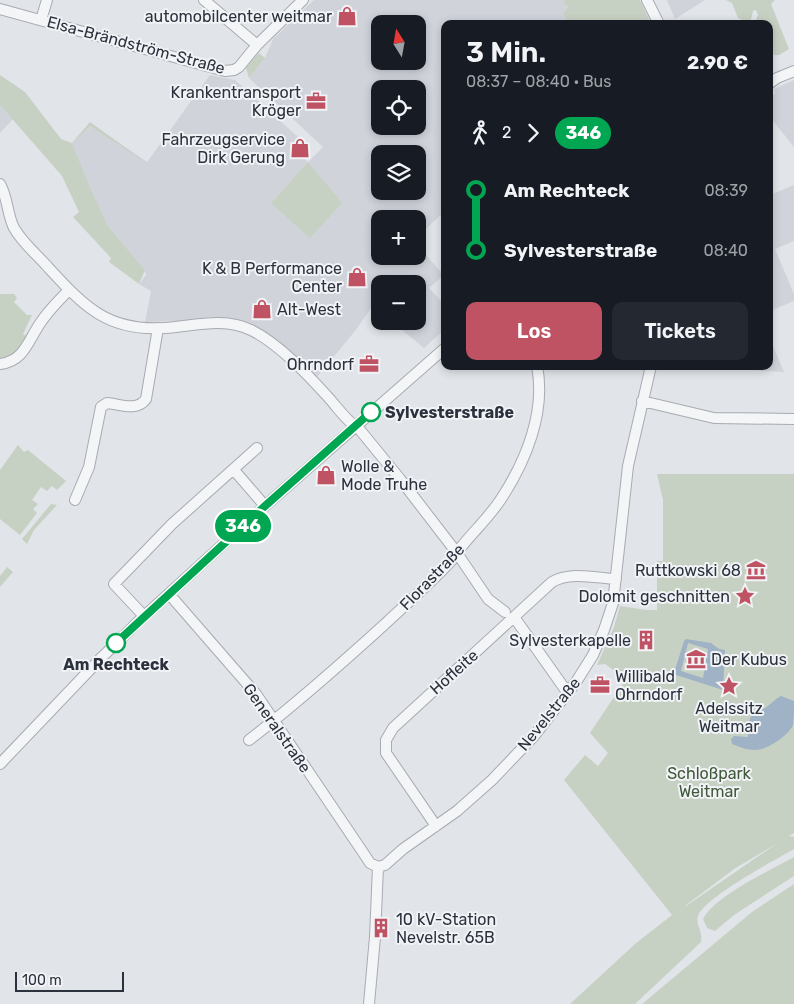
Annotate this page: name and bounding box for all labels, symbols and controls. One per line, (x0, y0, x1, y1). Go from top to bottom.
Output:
shop icon: automobilcenter weitmar (336, 5, 358, 27)
place label: automobilcenter weitmar (145, 7, 332, 26)
street label: Elsa-Brändström-Straße (45, 12, 227, 78)
north arrow (371, 15, 426, 70)
map controls (371, 15, 426, 330)
text: 3 Min. (466, 36, 546, 69)
text: 2.90 € (687, 51, 748, 74)
text: 08:37 – 08:40 · Bus (466, 72, 611, 91)
button: locate (371, 80, 426, 135)
place label: Krankentransport Kröger (171, 83, 301, 120)
office icon: Krankentransport Kröger (305, 90, 327, 112)
icon: walk (466, 119, 494, 147)
icon: forward (519, 119, 547, 147)
text: 346 (565, 122, 601, 144)
text: 2 (502, 123, 511, 142)
place label: Fahrzeugservice Dirk Gerung (162, 130, 285, 167)
shop icon: Fahrzeugservice Dirk Gerung (289, 137, 311, 159)
button: layers (371, 145, 426, 200)
text: Am Rechteck (504, 179, 629, 202)
text: 08:39 (704, 181, 748, 200)
button: + (371, 210, 426, 265)
text: Sylvesterstraße (504, 239, 657, 262)
text: 08:40 (703, 241, 748, 260)
place label: K & B Performance Center (202, 259, 342, 296)
shop icon: K & B Performance Center (346, 266, 368, 288)
button: − (371, 275, 426, 330)
shop icon: Alt-West (251, 298, 273, 320)
place label: Alt-West (277, 300, 341, 319)
button: Los (466, 302, 602, 360)
button: Tickets (612, 302, 748, 360)
office icon: Ohrndorf (358, 353, 380, 375)
place label: Ohrndorf (287, 355, 355, 374)
marker: Sylvesterstraße (361, 402, 381, 422)
place label: Sylvesterstraße (385, 403, 514, 422)
place label: Wolle & Mode Truhe (341, 457, 427, 494)
shop icon: Wolle & Mode Truhe (315, 464, 337, 486)
line badge: 346 (214, 510, 272, 542)
text: 346 (225, 515, 261, 537)
street label: Florastraße (396, 540, 468, 614)
museum icon: Ruttkowski 68 (745, 559, 767, 581)
place label: Ruttkowski 68 (635, 561, 741, 580)
place icon: Dolomit geschnitten (734, 585, 756, 607)
place label: Dolomit geschnitten (578, 587, 730, 606)
building icon: Sylvesterkapelle (635, 629, 657, 651)
place label: Sylvesterkapelle (509, 631, 631, 650)
marker: Am Rechteck (106, 633, 126, 653)
street label: Hofleite (426, 645, 482, 699)
museum icon: Der Kubus (685, 648, 707, 670)
place label: Der Kubus (711, 650, 787, 669)
place label: Am Rechteck (63, 655, 169, 674)
place label: Willibald Ohrndorf (615, 667, 683, 704)
street label: Nevelstraße (514, 673, 584, 754)
office icon: Willibald Ohrndorf (589, 674, 611, 696)
place icon: Adelssitz Weitmar (718, 675, 740, 697)
street label: Generalstraße (239, 680, 315, 776)
place label: Adelssitz Weitmar (695, 699, 763, 736)
park label: Schloßpark Weitmar (667, 764, 752, 801)
place label: 10 kV-Station Nevelstr. 65B (396, 910, 496, 947)
building icon: 10 kV-Station Nevelstr. 65B (370, 917, 392, 939)
scale bar (15, 969, 124, 992)
text: 100 m (22, 972, 62, 989)

